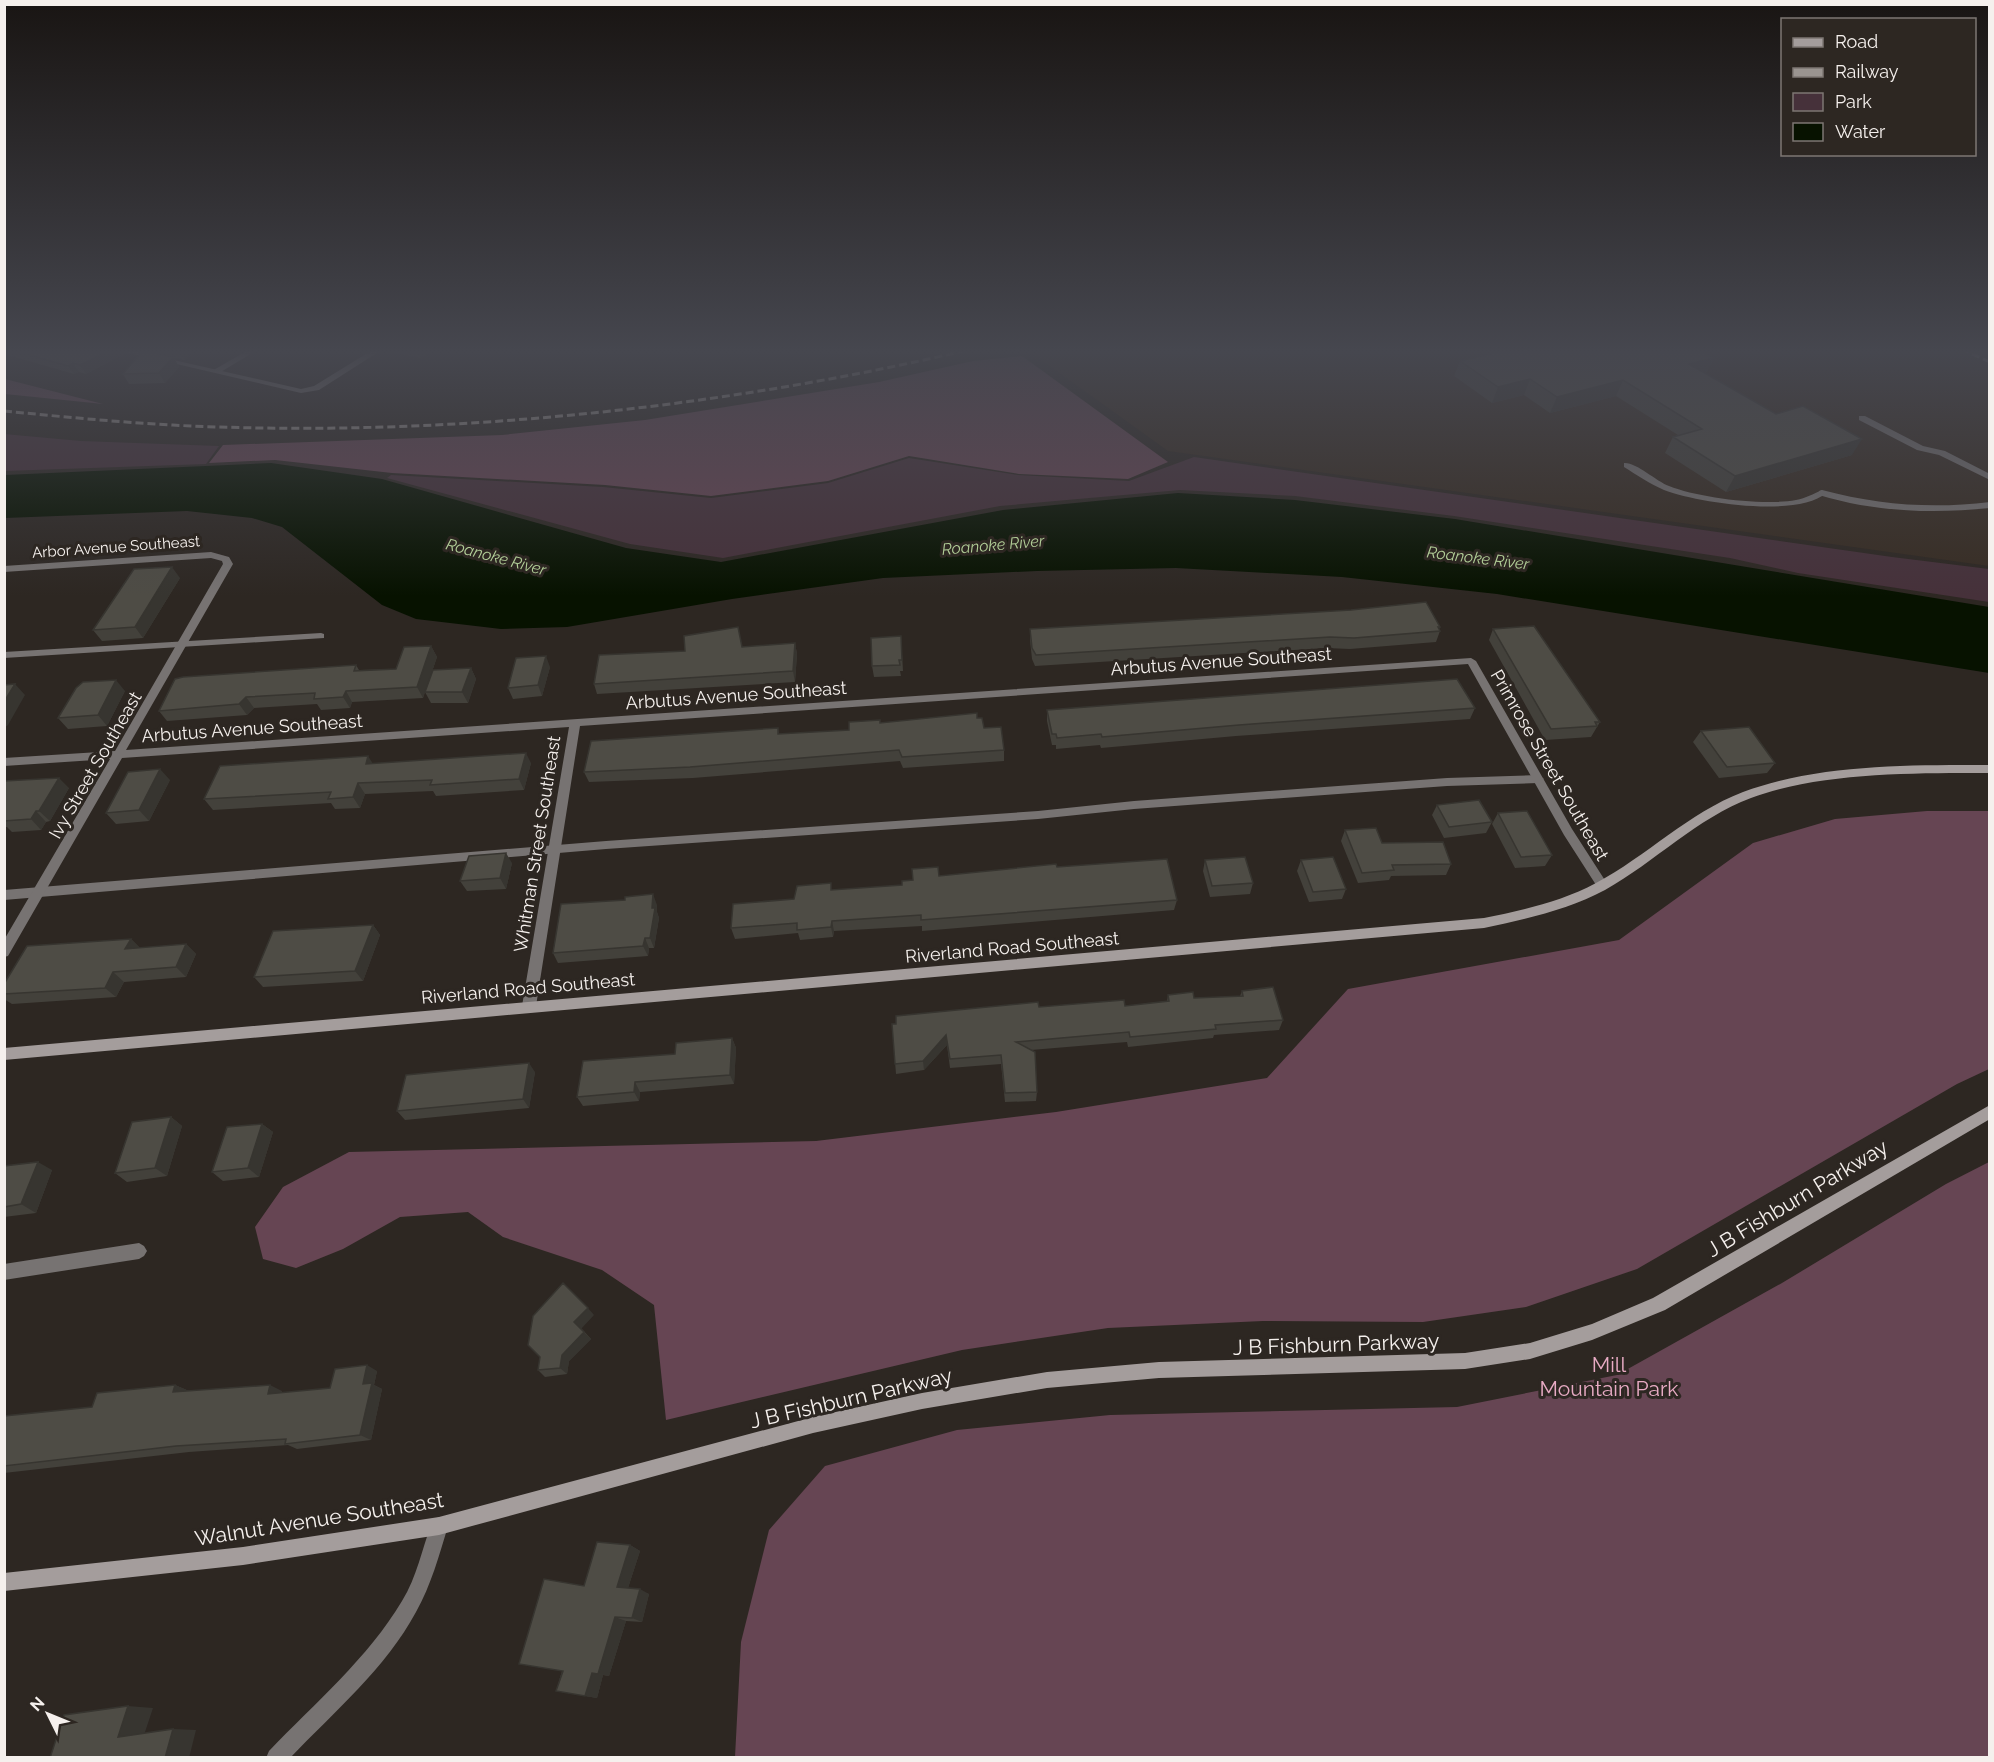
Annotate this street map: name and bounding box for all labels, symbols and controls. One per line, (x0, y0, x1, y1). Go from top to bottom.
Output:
legend (1781, 18, 1976, 156)
text: Road (1835, 31, 1878, 52)
text: Railway (1835, 61, 1899, 82)
text: Park (1835, 91, 1872, 112)
text: Water (1835, 121, 1886, 142)
water label: Roanoke River (941, 531, 1046, 559)
street label: Arbor Avenue Southeast (31, 532, 201, 562)
water label: Roanoke River (444, 535, 549, 580)
water label: Roanoke River (1426, 542, 1531, 574)
street label: Arbutus Avenue Southeast (1110, 643, 1332, 679)
street label: Primrose Street Southeast (1487, 666, 1613, 864)
street label: Arbutus Avenue Southeast (625, 677, 847, 713)
street label: Ivy Street Southeast (44, 688, 146, 842)
street label: Arbutus Avenue Southeast (141, 710, 363, 746)
street label: Whitman Street Southeast (509, 734, 565, 954)
street label: Riverland Road Southeast (904, 927, 1120, 967)
street label: Riverland Road Southeast (420, 968, 636, 1008)
street label: J B Fishburn Parkway (1702, 1134, 1892, 1262)
street label: J B Fishburn Parkway (1232, 1328, 1440, 1360)
park label: Mill Mountain Park (1540, 1352, 1678, 1401)
street label: J B Fishburn Parkway (747, 1363, 955, 1433)
street label: Walnut Avenue Southeast (193, 1487, 445, 1551)
north arrow (18, 1684, 78, 1744)
text: N (26, 1693, 49, 1715)

